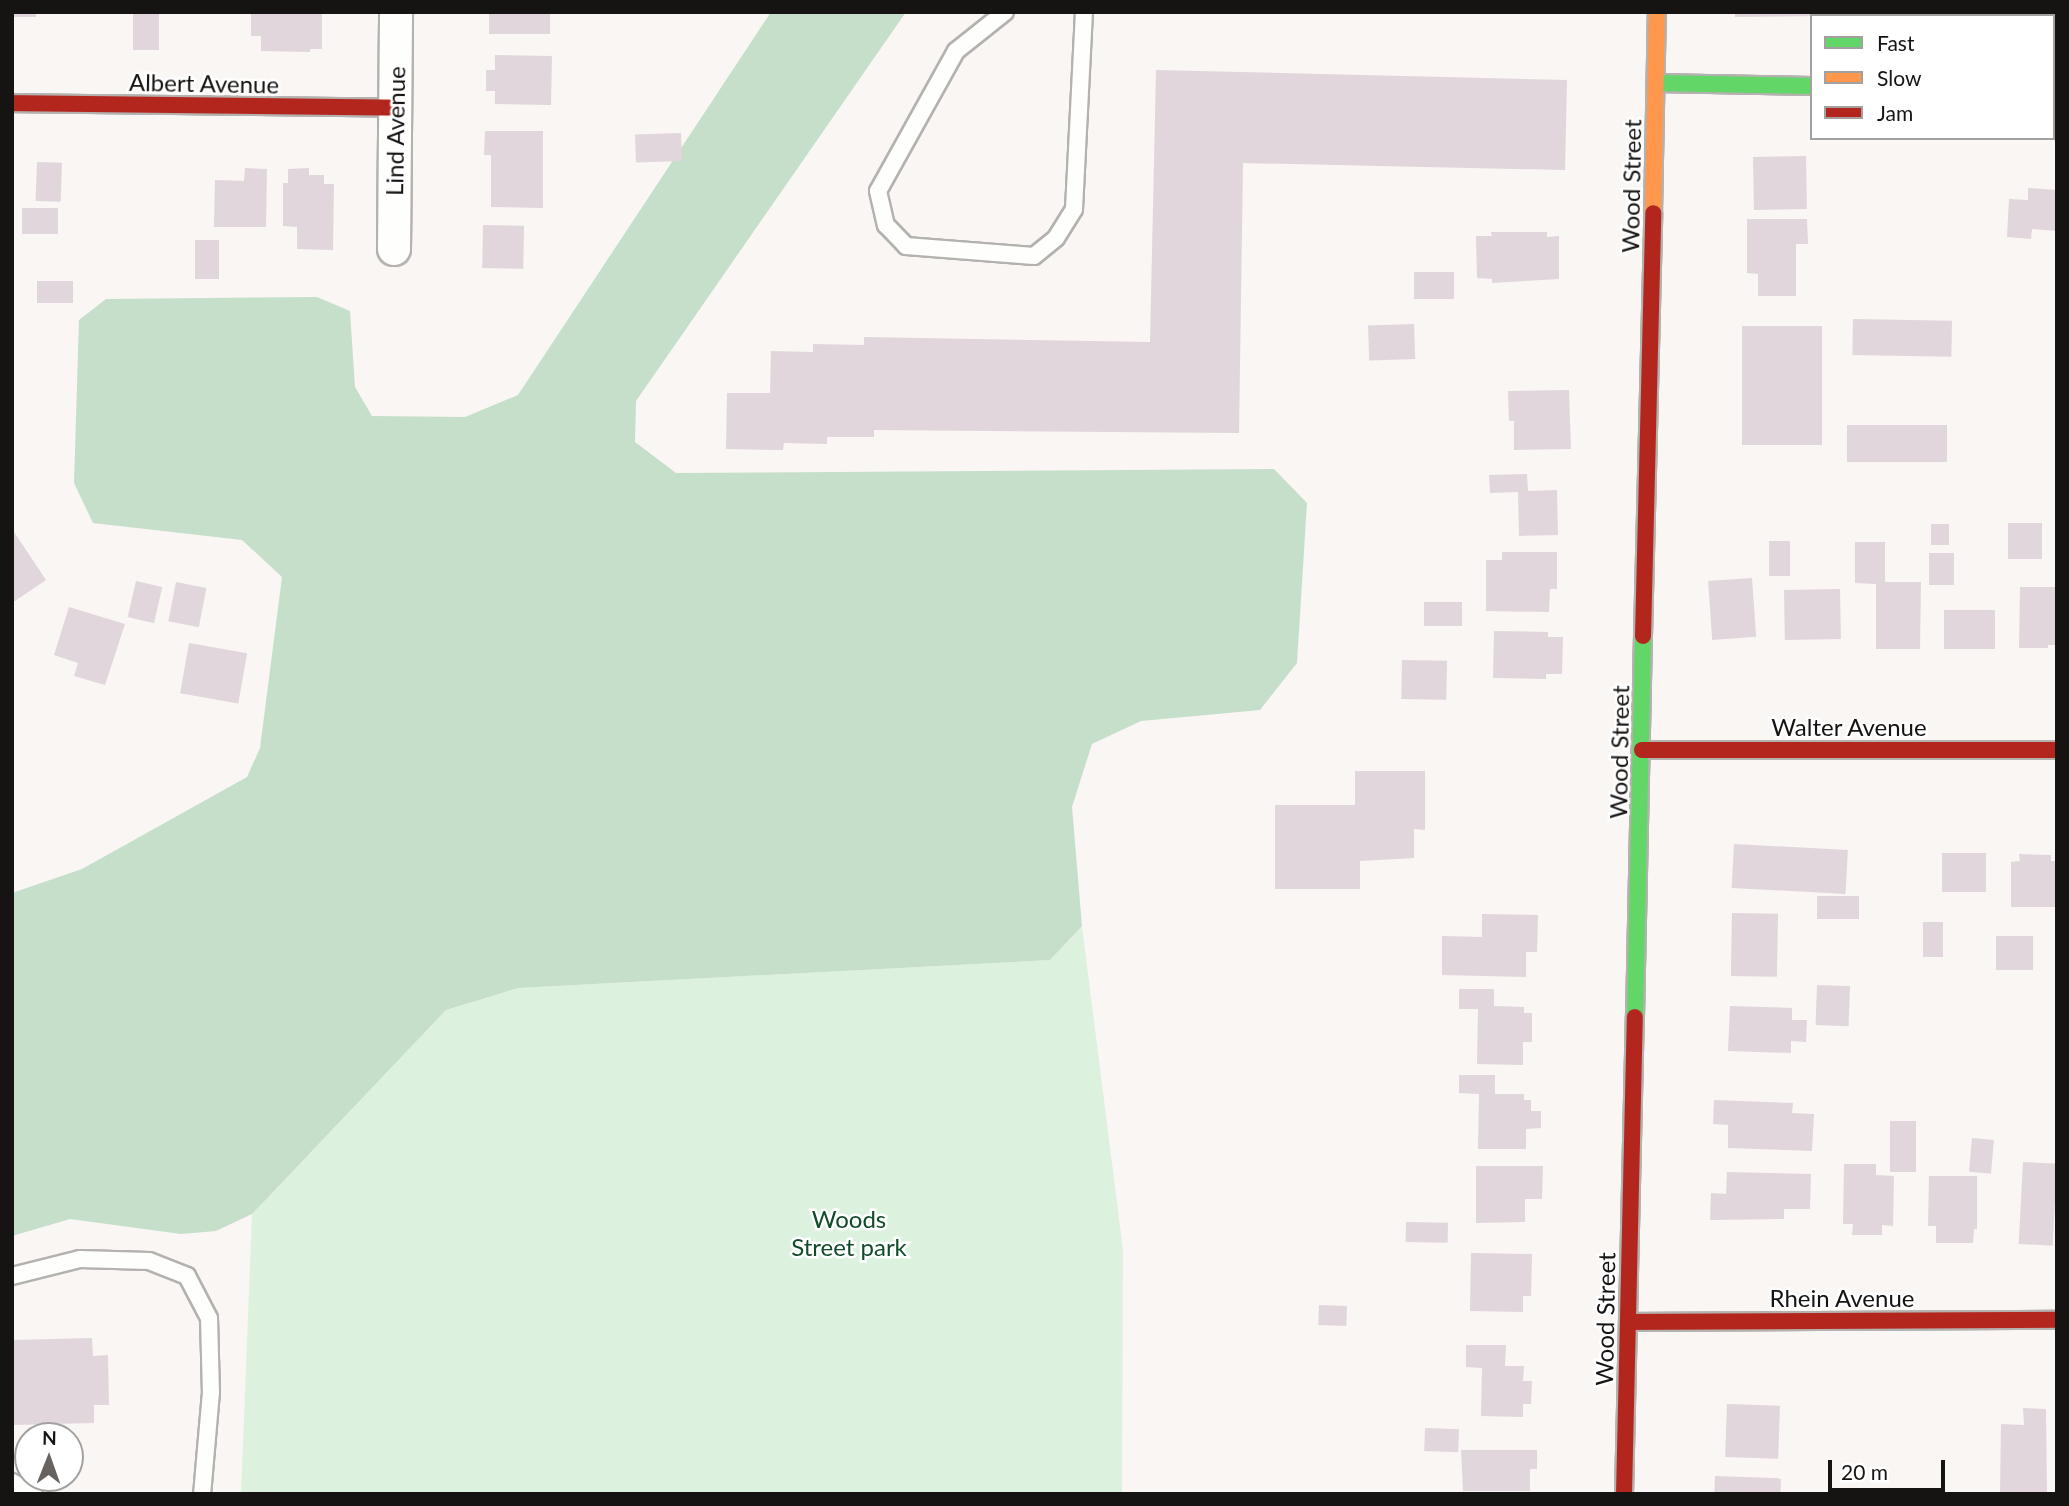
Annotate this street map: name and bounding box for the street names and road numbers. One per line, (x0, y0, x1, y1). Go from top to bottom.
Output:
street label: Lind Avenue (379, 66, 411, 196)
street label: Albert Avenue (128, 67, 280, 99)
street label: Wood Street (1615, 119, 1647, 253)
street label: Wood Street (1603, 685, 1635, 819)
street label: Walter Avenue (1771, 713, 1927, 741)
street label: Wood Street (1589, 1252, 1621, 1386)
street label: Rhein Avenue (1769, 1284, 1915, 1312)

